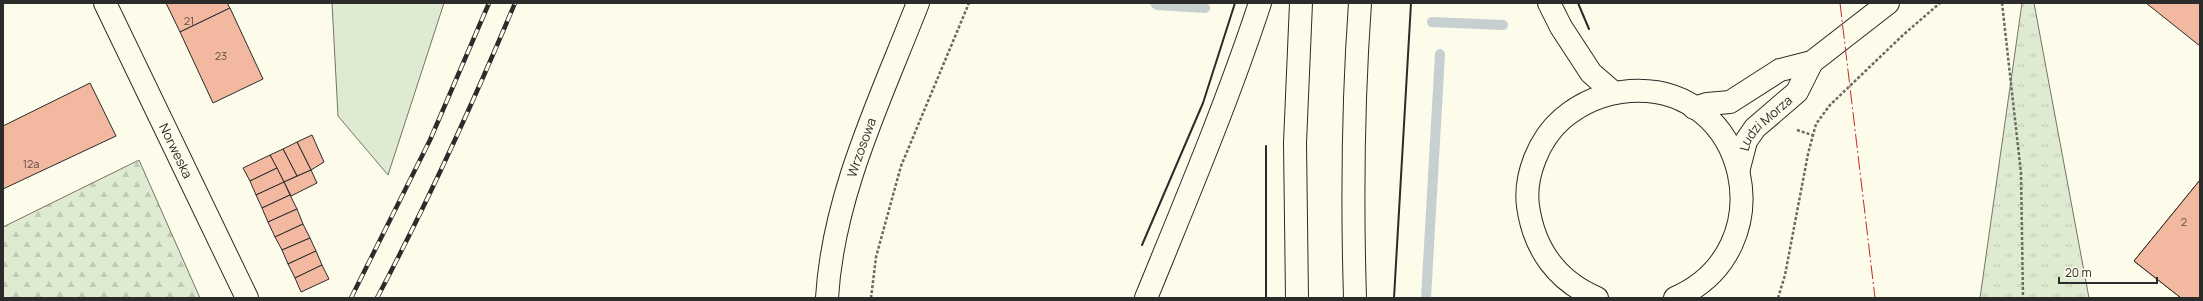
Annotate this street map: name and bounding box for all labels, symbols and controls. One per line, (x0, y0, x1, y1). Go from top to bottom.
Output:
house number: 21 (184, 13, 194, 28)
house number: 23 (215, 48, 227, 63)
street label: Ludzi Morza (1735, 91, 1796, 153)
street label: Wrzosowa (842, 115, 880, 179)
street label: Norweska (155, 120, 197, 181)
house number: 12a (23, 156, 39, 171)
house number: 2 (2181, 214, 2187, 229)
scale bar (2059, 259, 2157, 285)
text: 20 m (2065, 264, 2092, 281)

